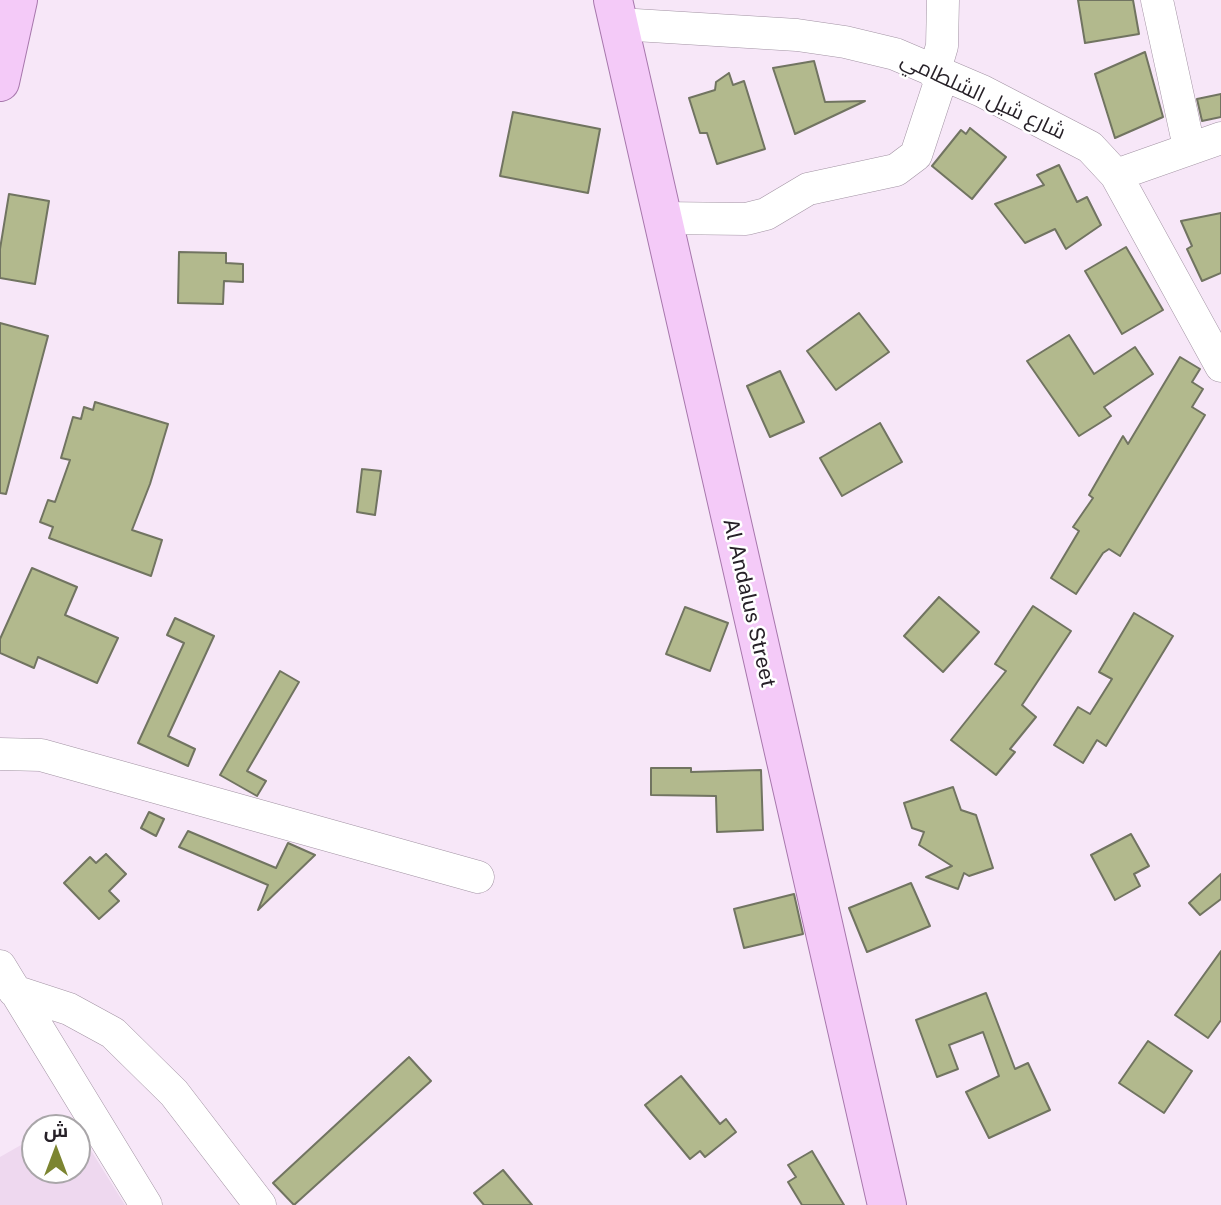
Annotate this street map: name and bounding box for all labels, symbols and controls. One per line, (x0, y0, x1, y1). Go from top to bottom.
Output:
street label: شارع شيل الشلطامي (897, 47, 1069, 145)
street label: Al Andalus Street (717, 516, 781, 690)
north arrow (21, 1114, 91, 1184)
text: ش (44, 1119, 68, 1141)

